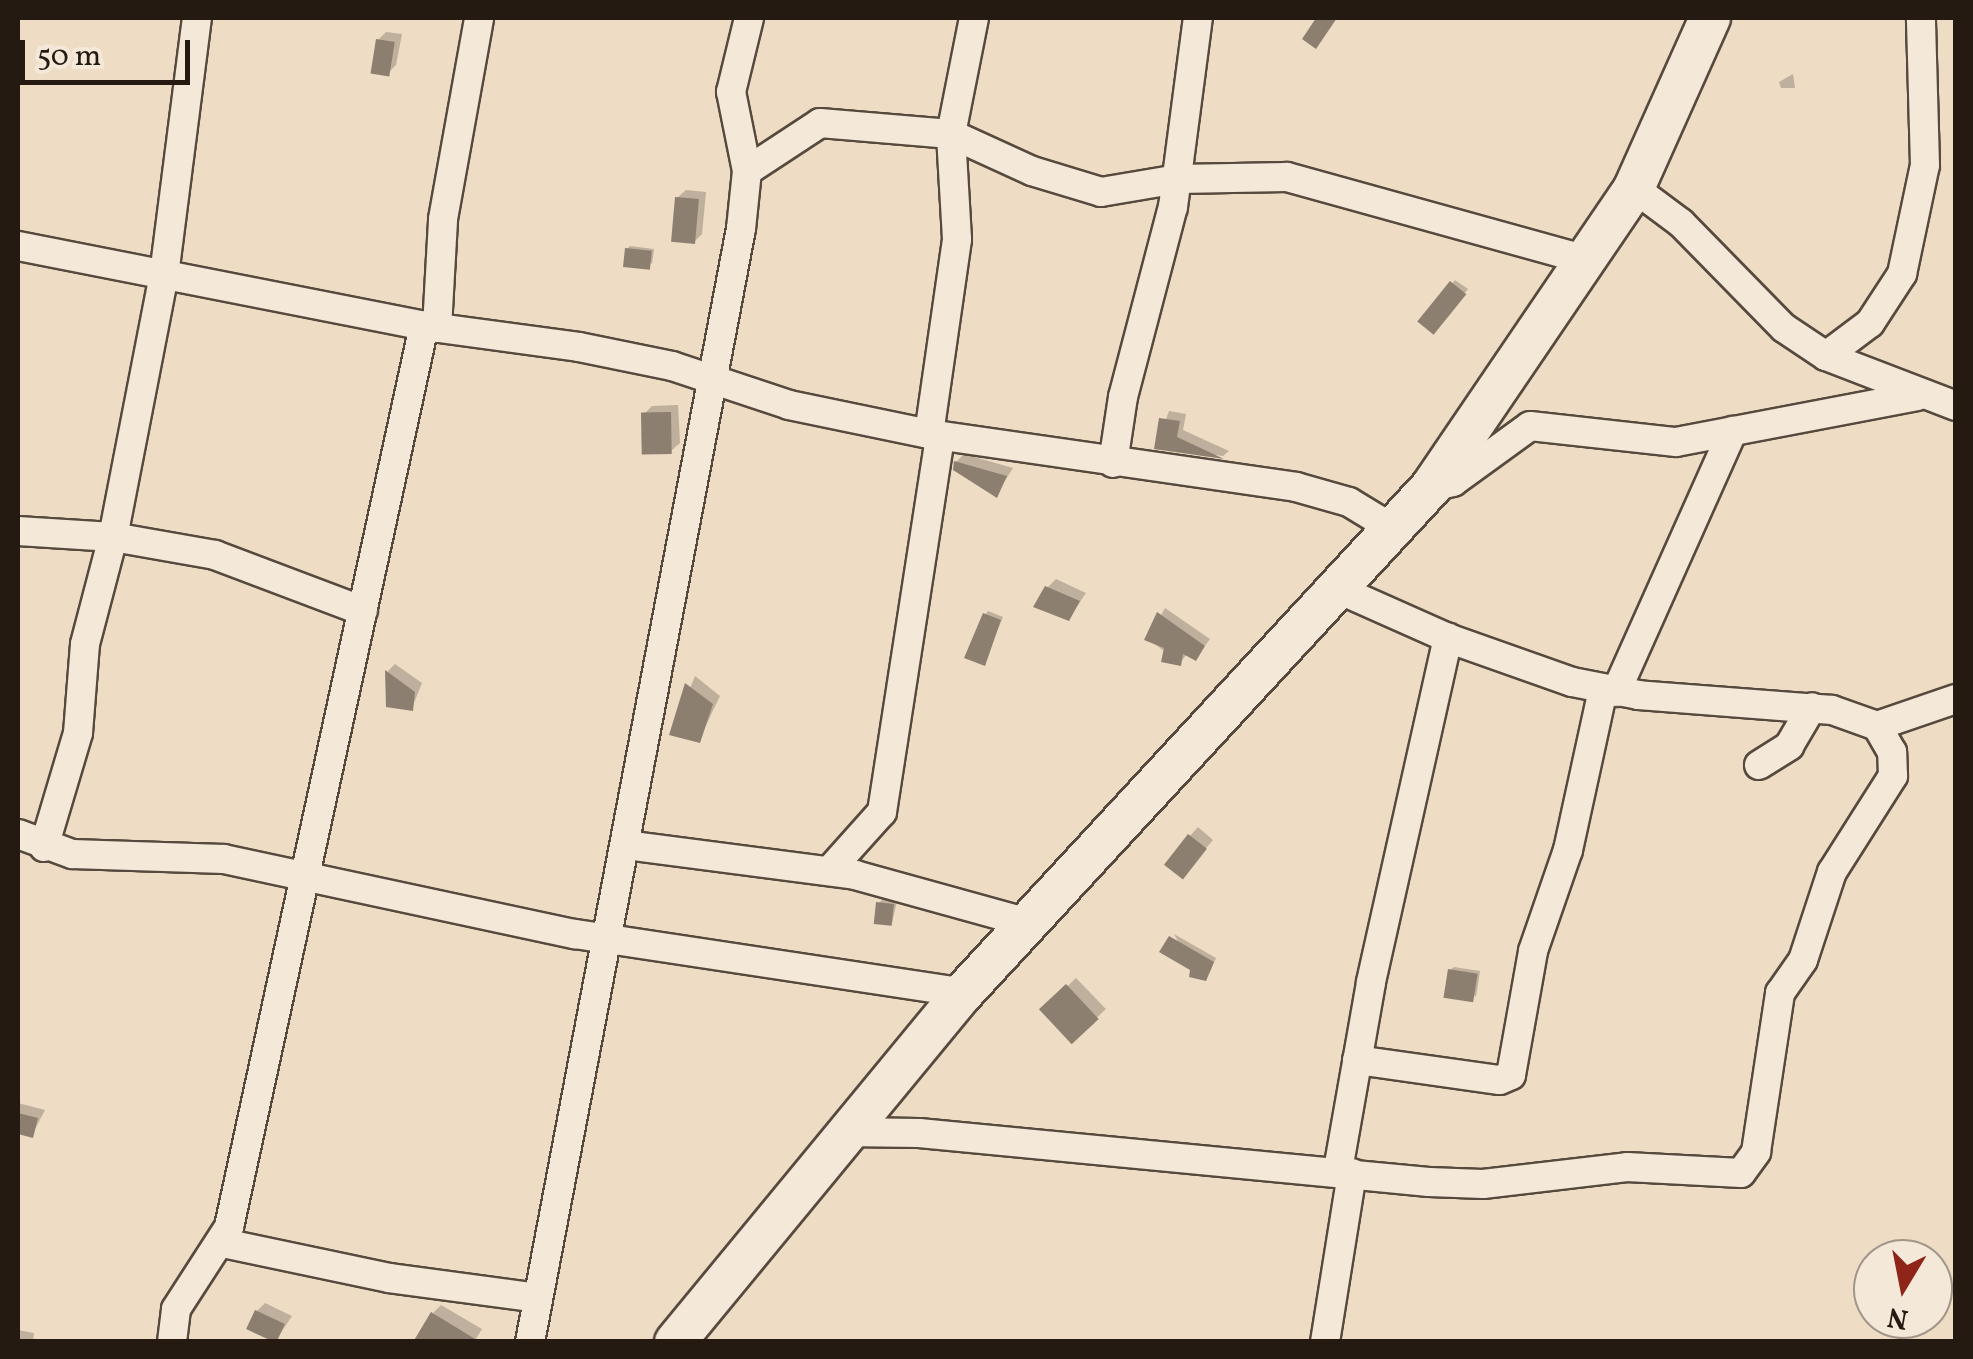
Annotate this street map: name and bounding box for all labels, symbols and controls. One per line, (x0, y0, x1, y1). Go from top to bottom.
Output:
scale bar (25, 20, 195, 82)
text: 50 m (37, 36, 101, 78)
north arrow (1853, 1239, 1953, 1339)
text: N (1885, 1296, 1911, 1338)

